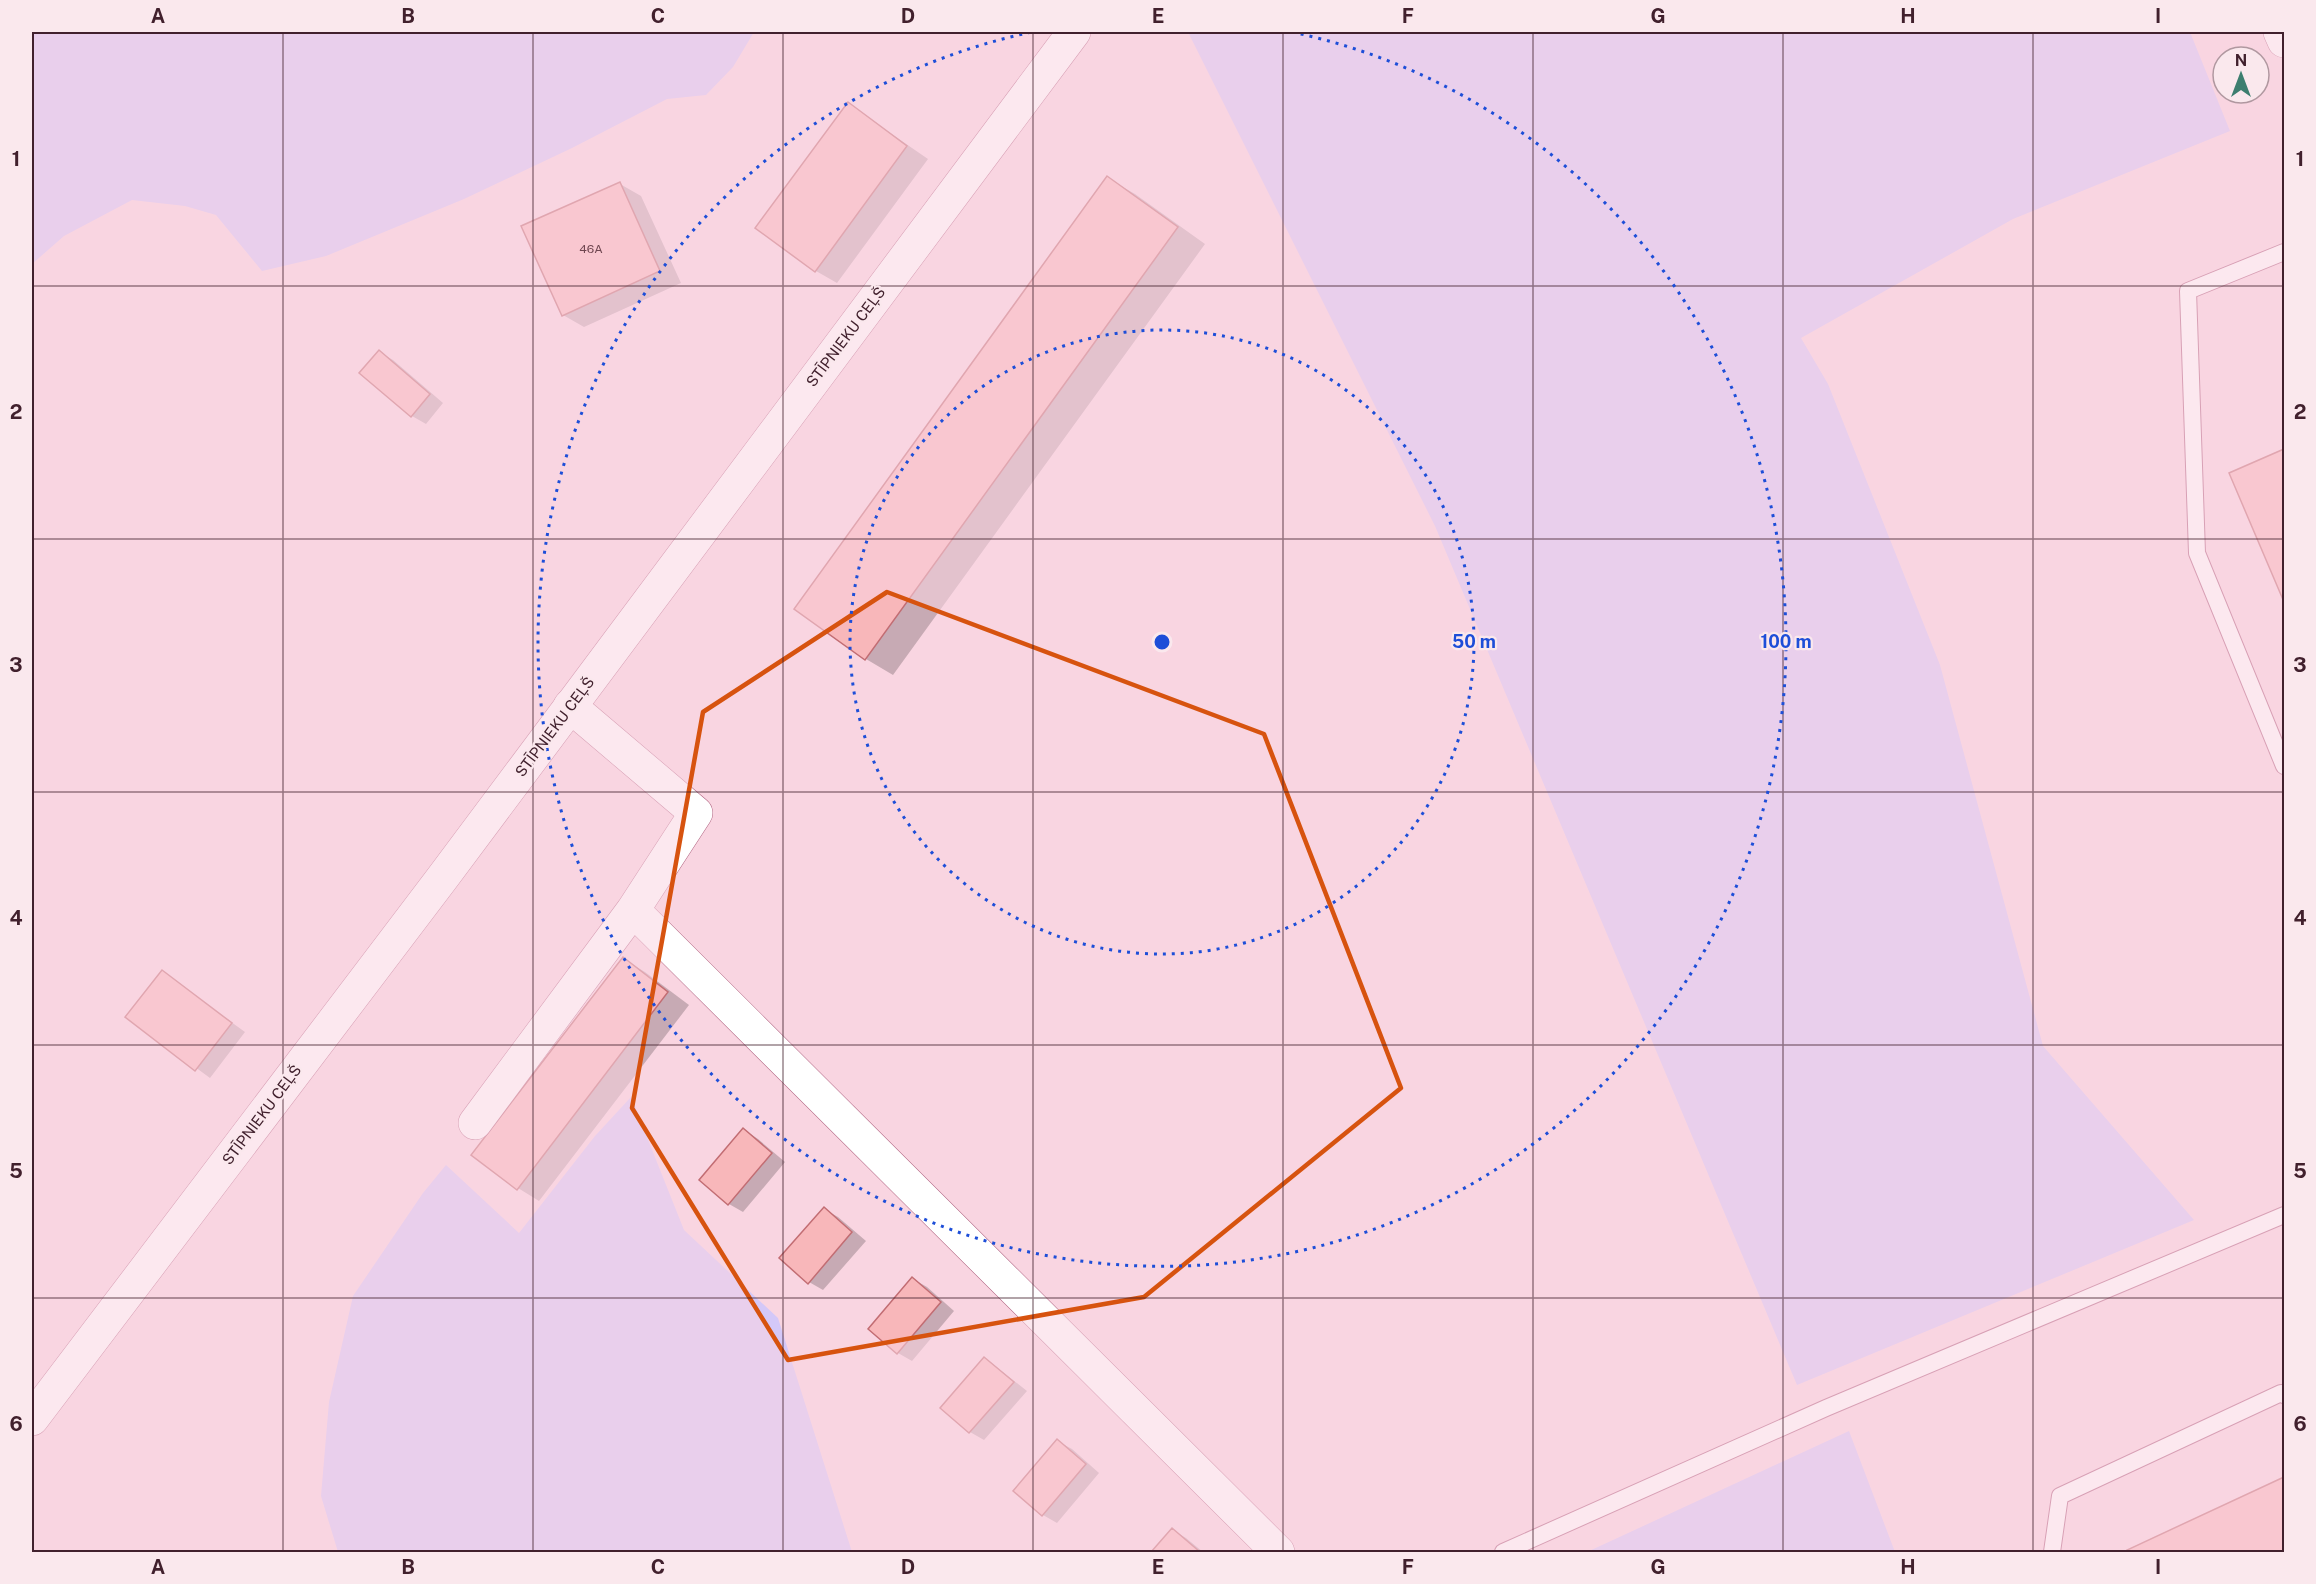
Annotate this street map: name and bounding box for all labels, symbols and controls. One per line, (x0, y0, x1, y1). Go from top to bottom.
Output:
text: A (151, 4, 165, 28)
text: B (401, 4, 415, 28)
text: C (651, 4, 665, 28)
text: D (901, 4, 915, 28)
text: E (1152, 4, 1164, 28)
text: F (1402, 4, 1414, 28)
text: G (1650, 4, 1666, 28)
text: H (1900, 4, 1916, 28)
text: I (2155, 4, 2161, 28)
north arrow (2211, 45, 2271, 105)
text: N (2235, 51, 2247, 70)
text: 1 (12, 147, 20, 171)
text: 1 (2296, 147, 2304, 171)
house number: 46A (579, 242, 603, 256)
street label: STĪPNIEKU CEĻŠ (803, 284, 889, 390)
text: 2 (10, 400, 22, 424)
text: 2 (2294, 400, 2306, 424)
text: 50 m (1452, 631, 1496, 652)
text: 100 m (1760, 631, 1812, 652)
centre of rings (1152, 632, 1172, 652)
text: 3 (9, 653, 23, 677)
text: 3 (2293, 653, 2307, 677)
street label: STĪPNIEKU CEĻŠ (512, 674, 598, 780)
text: 4 (9, 906, 23, 930)
text: 4 (2293, 906, 2307, 930)
street label: STĪPNIEKU CEĻŠ (219, 1062, 305, 1168)
text: 5 (9, 1159, 23, 1183)
text: 5 (2293, 1159, 2307, 1183)
text: 6 (9, 1412, 23, 1436)
text: 6 (2293, 1412, 2307, 1436)
text: A (151, 1555, 165, 1579)
text: B (401, 1555, 415, 1579)
text: C (651, 1555, 665, 1579)
text: D (901, 1555, 915, 1579)
text: E (1152, 1555, 1164, 1579)
text: F (1402, 1555, 1414, 1579)
text: G (1650, 1555, 1666, 1579)
text: H (1900, 1555, 1916, 1579)
text: I (2155, 1555, 2161, 1579)

